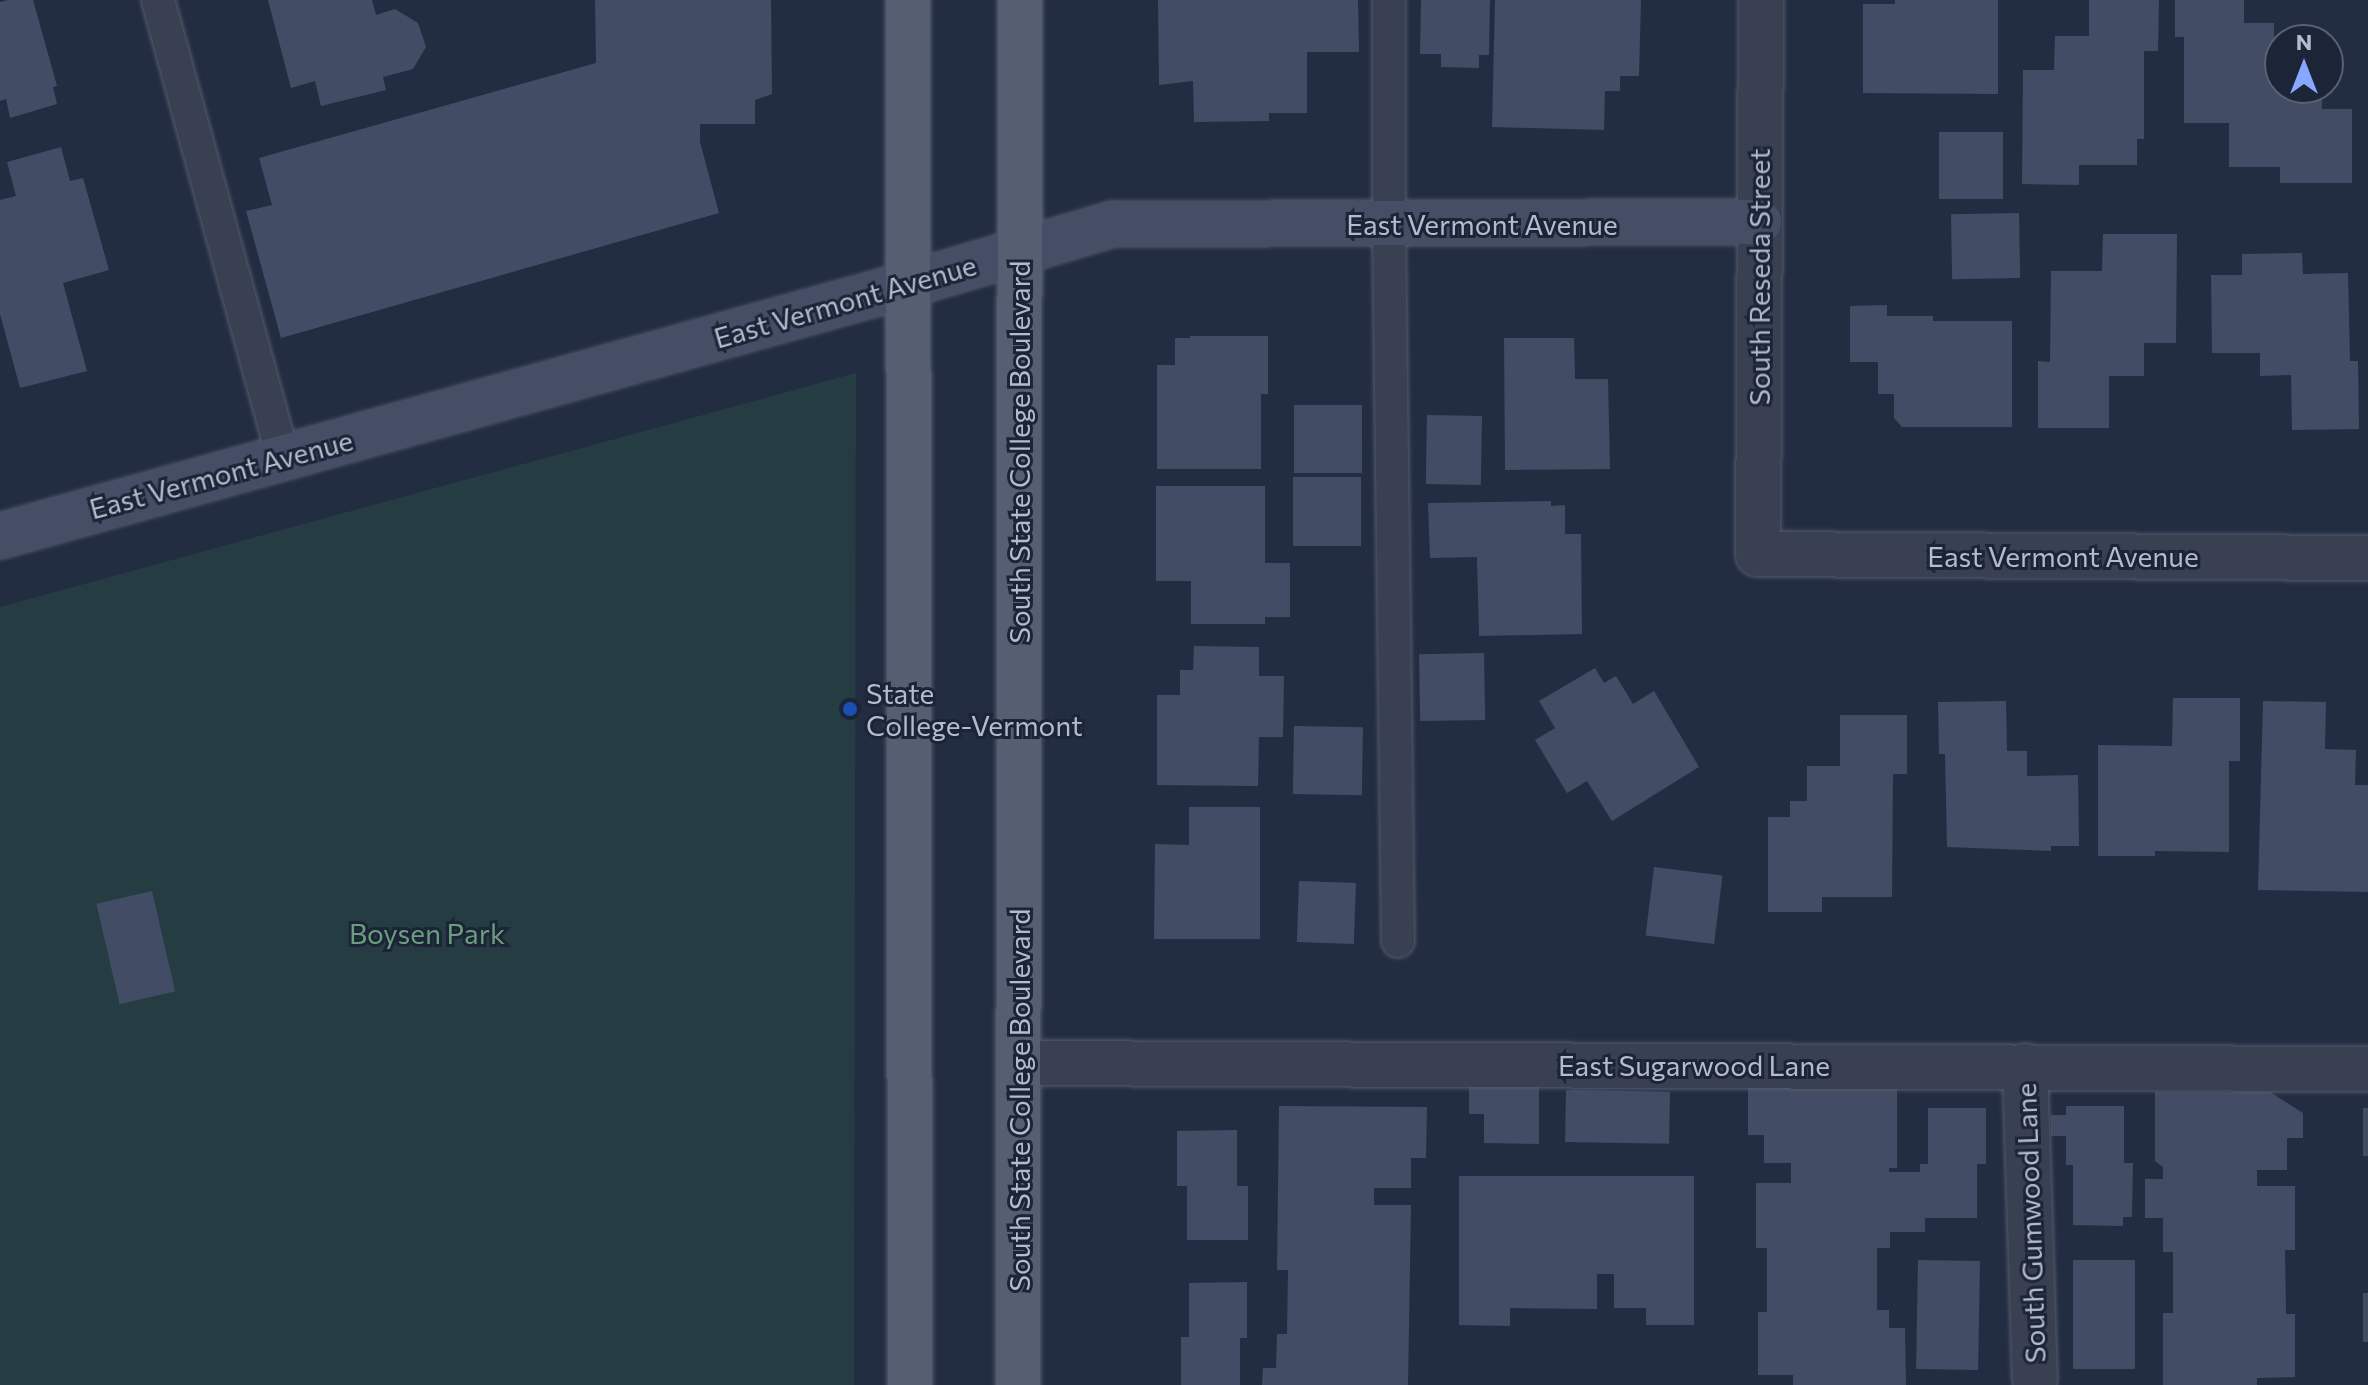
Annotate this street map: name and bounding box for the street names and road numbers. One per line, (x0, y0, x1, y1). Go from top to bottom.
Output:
street label: South Reseda Street (1742, 148, 1776, 406)
street label: East Vermont Avenue (1346, 207, 1618, 241)
street label: East Vermont Avenue (710, 247, 980, 355)
street label: South State College Boulevard (1002, 261, 1036, 643)
street label: East Vermont Avenue (86, 423, 356, 525)
street label: East Vermont Avenue (1927, 539, 2199, 573)
street label: South State College Boulevard (1002, 909, 1036, 1291)
street label: East Sugarwood Lane (1558, 1048, 1830, 1082)
street label: South Gumwood Lane (2008, 1082, 2052, 1364)

